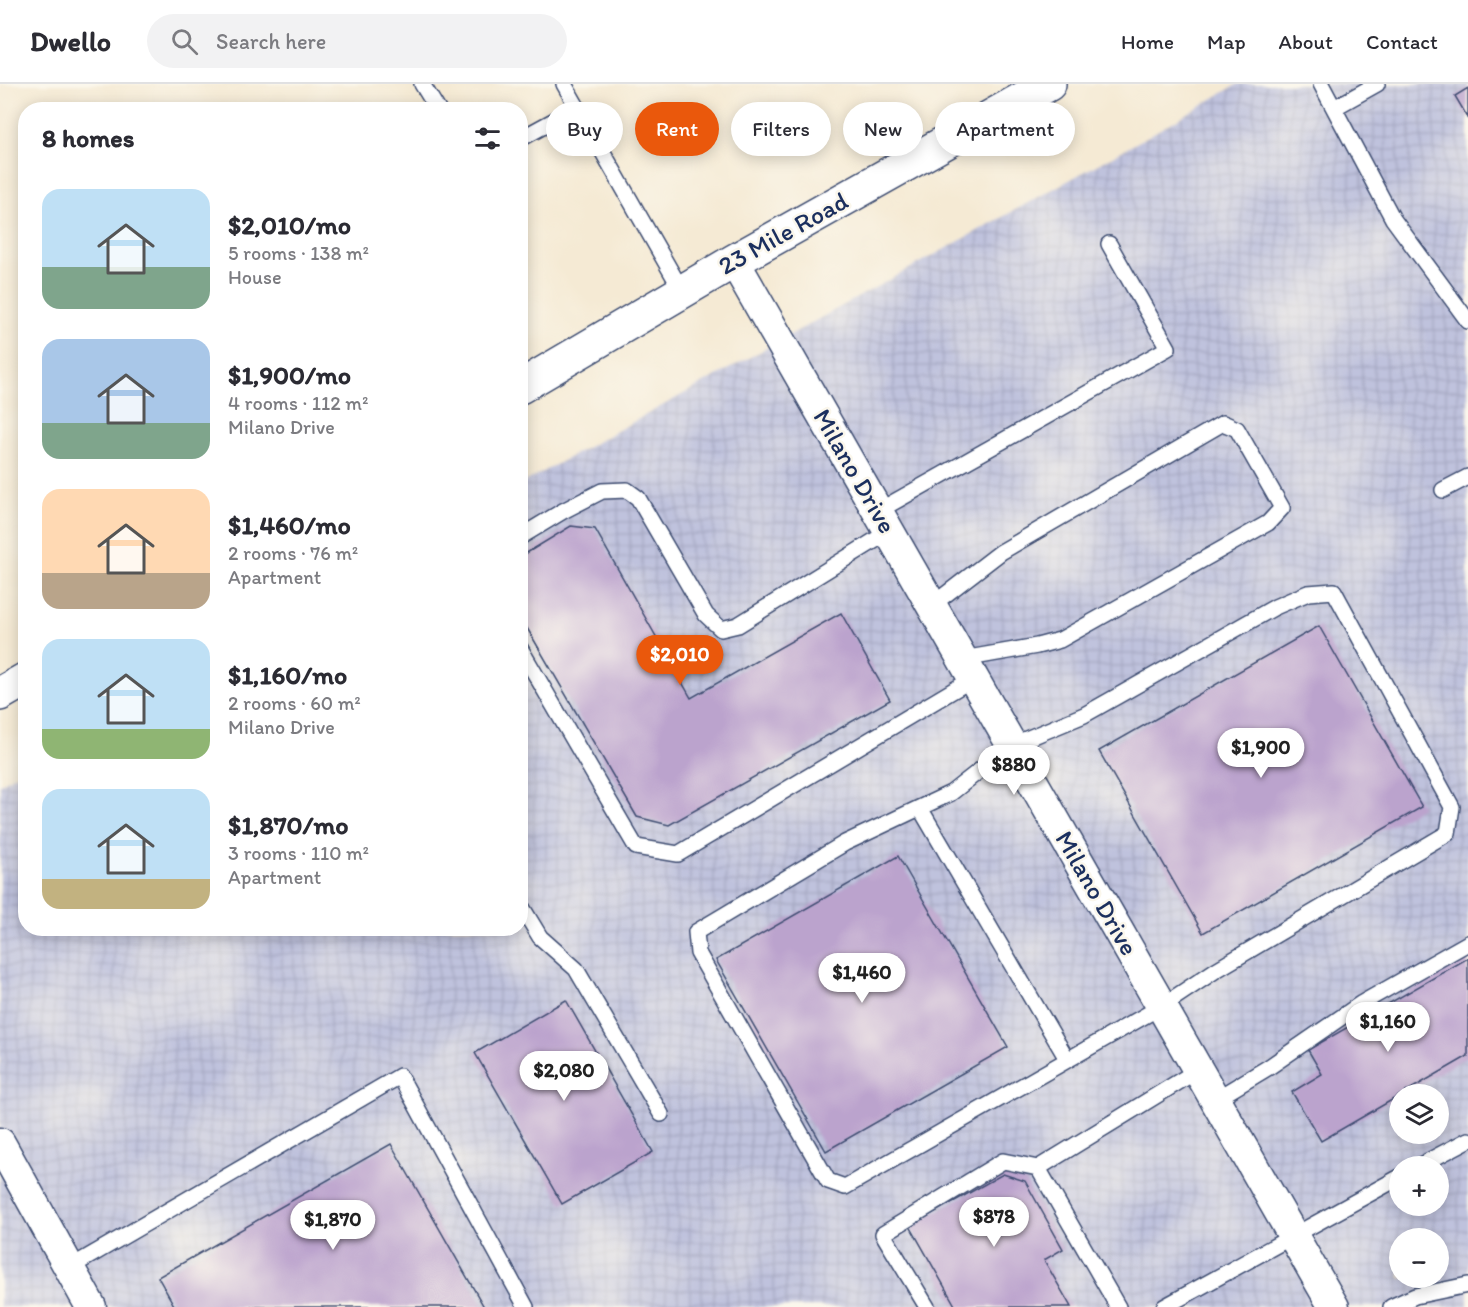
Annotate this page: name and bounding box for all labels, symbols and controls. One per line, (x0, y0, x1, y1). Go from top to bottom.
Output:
search box (147, 14, 567, 68)
text: Dwello (30, 24, 111, 58)
icon: search (168, 25, 201, 58)
text: Search here (216, 28, 326, 55)
text: Home (1121, 29, 1174, 54)
text: Map (1207, 29, 1246, 54)
text: About (1279, 29, 1333, 54)
text: Contact (1366, 29, 1438, 54)
chip: Buy (546, 102, 623, 156)
chip: Rent (635, 102, 719, 156)
chip: Filters (731, 102, 831, 156)
chip: New (843, 102, 923, 156)
chip: Apartment (935, 102, 1075, 156)
text: 8 homes (42, 122, 134, 154)
icon: filters (471, 122, 504, 155)
street label: 23 Mile Road (713, 184, 853, 282)
text: $2,010/mo (228, 209, 351, 241)
icon: home (90, 213, 162, 285)
text: 5 rooms · 138 m² (228, 241, 369, 265)
text: House (228, 265, 282, 289)
text: $1,900/mo (228, 359, 351, 391)
icon: home (90, 363, 162, 435)
text: 4 rooms · 112 m² (228, 391, 368, 415)
street label: Milano Drive (806, 403, 904, 539)
text: Milano Drive (228, 415, 335, 439)
text: $1,460/mo (228, 509, 351, 541)
icon: home (90, 513, 162, 585)
text: 2 rooms · 76 m² (228, 541, 358, 565)
text: Apartment (228, 565, 321, 589)
pin: $2,010 (631, 635, 729, 686)
text: $2,010 (650, 642, 710, 666)
text: $1,160/mo (228, 659, 347, 691)
icon: home (90, 663, 162, 735)
text: 2 rooms · 60 m² (228, 691, 361, 715)
text: Milano Drive (228, 715, 335, 739)
pin: $1,900 (1212, 728, 1310, 779)
text: $1,900 (1231, 735, 1291, 759)
pin: $880 (978, 745, 1050, 796)
text: $880 (992, 752, 1036, 776)
text: $1,870/mo (228, 809, 349, 841)
icon: home (90, 813, 162, 885)
street label: Milano Drive (1048, 825, 1146, 961)
text: 3 rooms · 110 m² (228, 841, 369, 865)
text: Apartment (228, 865, 321, 889)
pin: $1,460 (813, 953, 911, 1004)
text: $1,460 (832, 960, 892, 984)
pin: $1,160 (1339, 1002, 1437, 1053)
text: $1,160 (1360, 1009, 1416, 1033)
pin: $2,080 (515, 1051, 613, 1102)
text: $2,080 (534, 1058, 595, 1082)
map controls (1389, 1084, 1449, 1288)
button: layers (1389, 1084, 1449, 1144)
button: + (1389, 1156, 1449, 1216)
pin: $878 (958, 1197, 1030, 1248)
pin: $1,870 (284, 1200, 382, 1251)
text: $878 (973, 1204, 1015, 1228)
text: $1,870 (304, 1207, 362, 1231)
button: − (1389, 1228, 1449, 1288)

